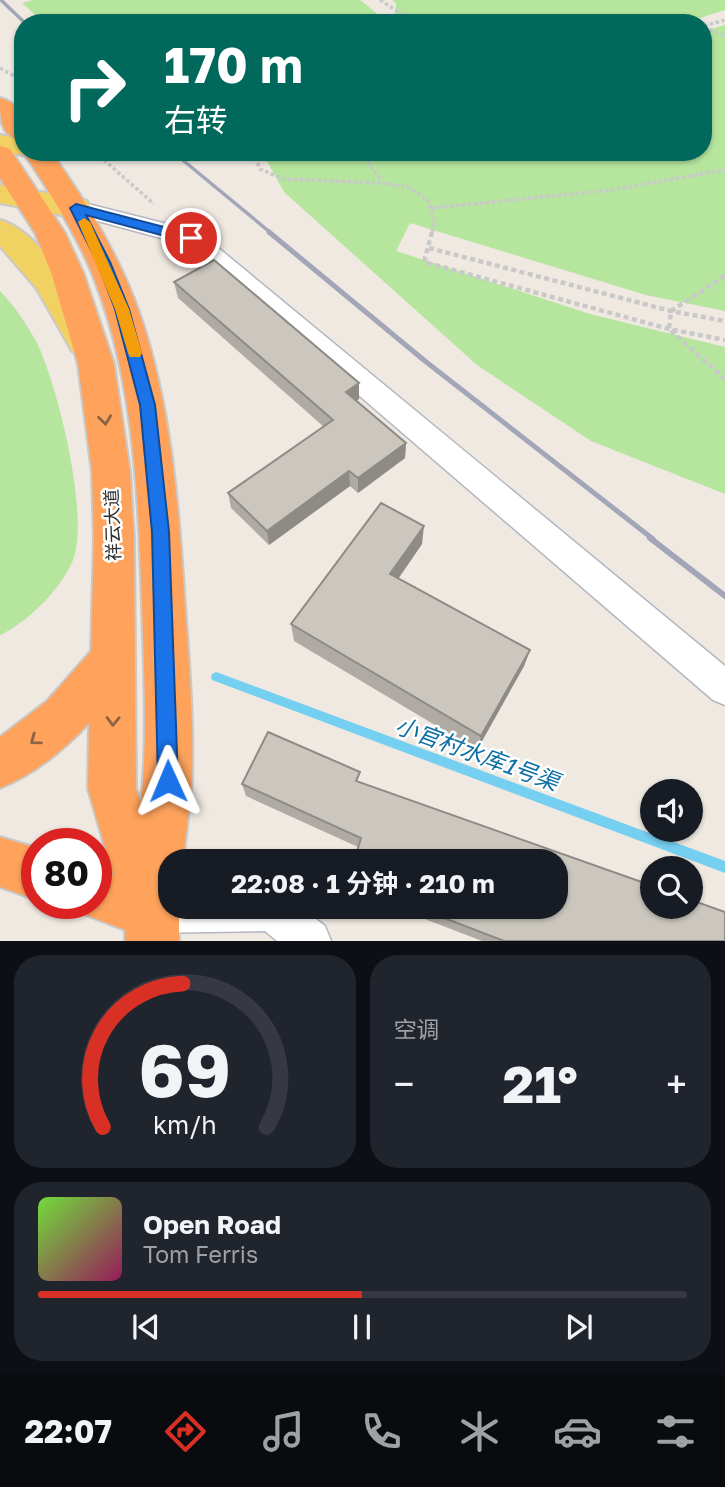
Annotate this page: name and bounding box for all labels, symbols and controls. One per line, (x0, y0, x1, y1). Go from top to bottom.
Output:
text: 170 m (164, 35, 303, 94)
icon: right (49, 42, 140, 133)
text: 右转 (164, 101, 228, 139)
pin (161, 208, 221, 268)
icon: arrive (172, 219, 210, 257)
one-way arrow (98, 414, 113, 426)
street label: 祥云大道 (100, 489, 124, 561)
water label: 小官村水库1号渠 (392, 710, 566, 797)
one-way arrow (105, 716, 121, 727)
one-way arrow (30, 732, 43, 744)
position arrow (131, 744, 205, 818)
map controls (640, 779, 703, 919)
button: sound (640, 779, 703, 842)
speed limit sign: 80 (21, 828, 112, 919)
button: search (640, 856, 703, 919)
text: 22:08 · 1 分钟 · 210 m (231, 868, 495, 899)
text: 空调 (394, 1015, 440, 1043)
text: 69 (139, 1027, 231, 1114)
text: 21° (503, 1052, 578, 1114)
text: − (394, 1061, 414, 1106)
text: + (666, 1061, 687, 1106)
text: km/h (153, 1109, 217, 1140)
text: Open Road (143, 1209, 281, 1240)
text: Tom Ferris (143, 1240, 258, 1268)
icon: previous (127, 1308, 165, 1346)
icon: pause (343, 1308, 381, 1346)
icon: next (560, 1308, 598, 1346)
icon: directions (161, 1407, 210, 1456)
icon: music (259, 1407, 308, 1456)
icon: phone (357, 1407, 406, 1456)
icon: climate (455, 1407, 504, 1456)
icon: car (553, 1407, 602, 1456)
icon: filters (651, 1407, 700, 1456)
text: 22:07 (25, 1412, 112, 1450)

